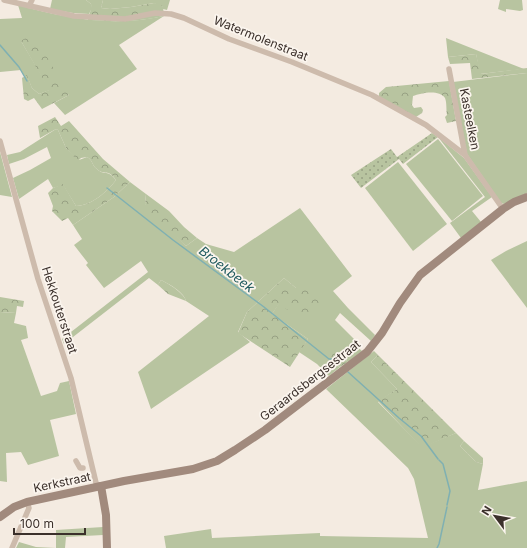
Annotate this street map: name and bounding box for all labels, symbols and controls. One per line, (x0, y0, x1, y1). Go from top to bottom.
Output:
street label: Watermolenstraat (212, 12, 310, 64)
street label: Kasteelken (457, 87, 483, 151)
water label: Broekbeek (196, 242, 258, 296)
street label: Hekkouterstraat (39, 265, 81, 355)
street label: Geraardsbergsestraat (257, 336, 363, 424)
street label: Kerkstraat (32, 469, 92, 495)
north arrow (475, 496, 515, 536)
text: N (478, 503, 495, 518)
scale bar (14, 510, 85, 536)
text: 100 m (20, 516, 54, 531)

